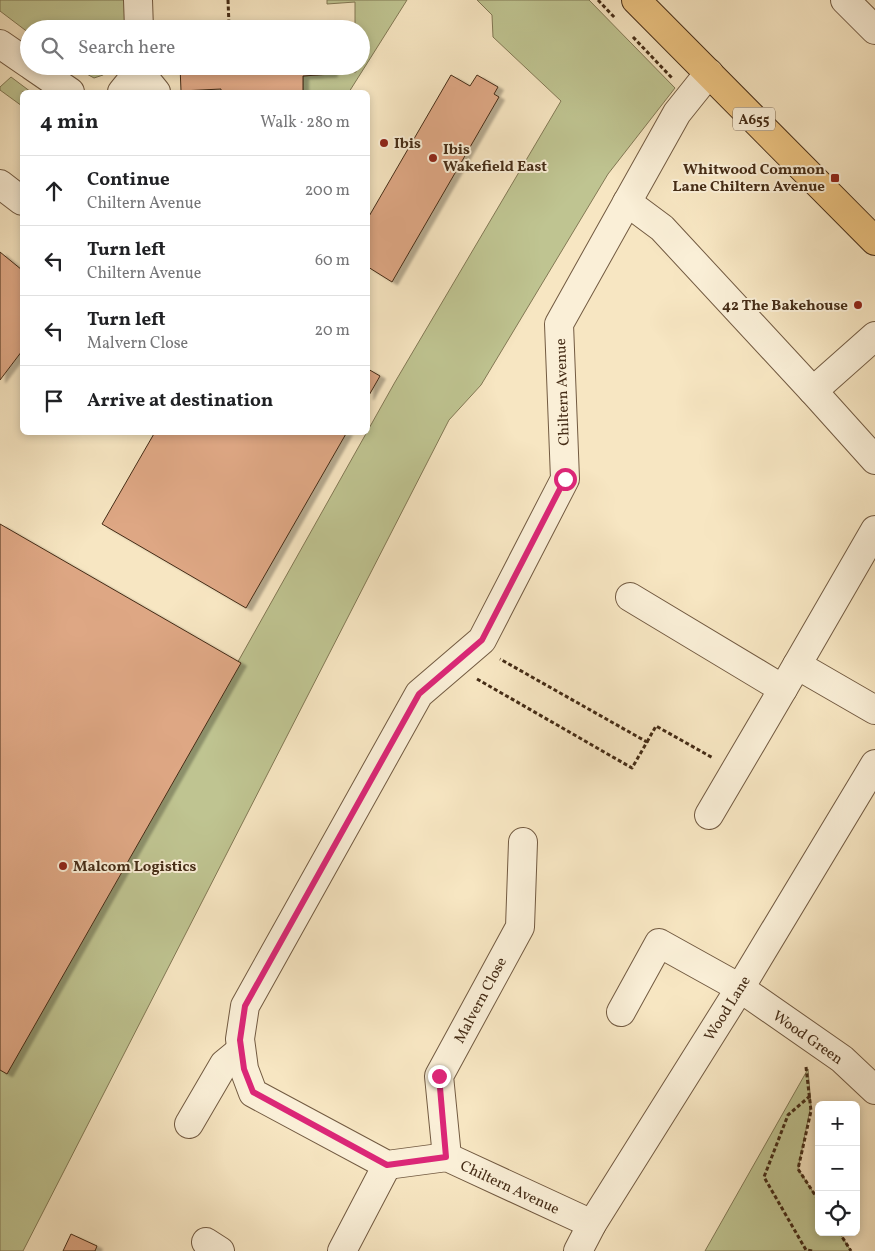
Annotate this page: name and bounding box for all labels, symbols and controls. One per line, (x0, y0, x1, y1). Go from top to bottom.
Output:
search box (20, 20, 370, 75)
icon: search (38, 34, 66, 62)
text: Search here (78, 35, 175, 61)
text: 4 min (40, 108, 99, 137)
road number: A655 (733, 108, 775, 130)
text: Walk · 280 m (260, 112, 350, 134)
place label: Ibis (394, 134, 421, 155)
marker: Ibis (378, 137, 390, 149)
place label: Ibis Wakefield East (443, 140, 547, 178)
marker: Ibis Wakefield East (427, 152, 439, 164)
place label: Whitwood Common Lane Chiltern Avenue (672, 160, 825, 198)
text: Continue (87, 167, 170, 193)
marker: Whitwood Common Lane Chiltern Avenue (829, 172, 841, 184)
icon: ahead (40, 177, 68, 205)
text: 200 m (305, 180, 350, 202)
text: Chiltern Avenue (87, 193, 201, 215)
text: Turn left (87, 237, 166, 263)
icon: left (40, 247, 68, 275)
text: 60 m (315, 250, 350, 272)
text: Chiltern Avenue (87, 263, 201, 285)
place label: 42 The Bakehouse (722, 296, 848, 317)
marker: 42 The Bakehouse (852, 299, 864, 311)
text: Turn left (87, 307, 166, 333)
icon: left (40, 317, 68, 345)
text: 20 m (315, 320, 350, 342)
text: Malvern Close (87, 333, 188, 355)
street label: Chiltern Avenue (551, 338, 576, 446)
icon: arrive (40, 387, 68, 415)
text: Arrive at destination (87, 388, 273, 414)
route start (554, 468, 577, 491)
place label: Malcom Logistics (73, 857, 196, 878)
marker: Malcom Logistics (57, 860, 69, 872)
street label: Malvern Close (450, 954, 513, 1048)
street label: Wood Lane (700, 972, 757, 1045)
street label: Wood Green (768, 1006, 847, 1070)
route end (428, 1065, 451, 1088)
map controls (815, 1101, 860, 1236)
button: + (815, 1101, 860, 1146)
button: − (815, 1146, 860, 1191)
street label: Chiltern Avenue (456, 1156, 562, 1221)
button: locate (815, 1191, 860, 1236)

